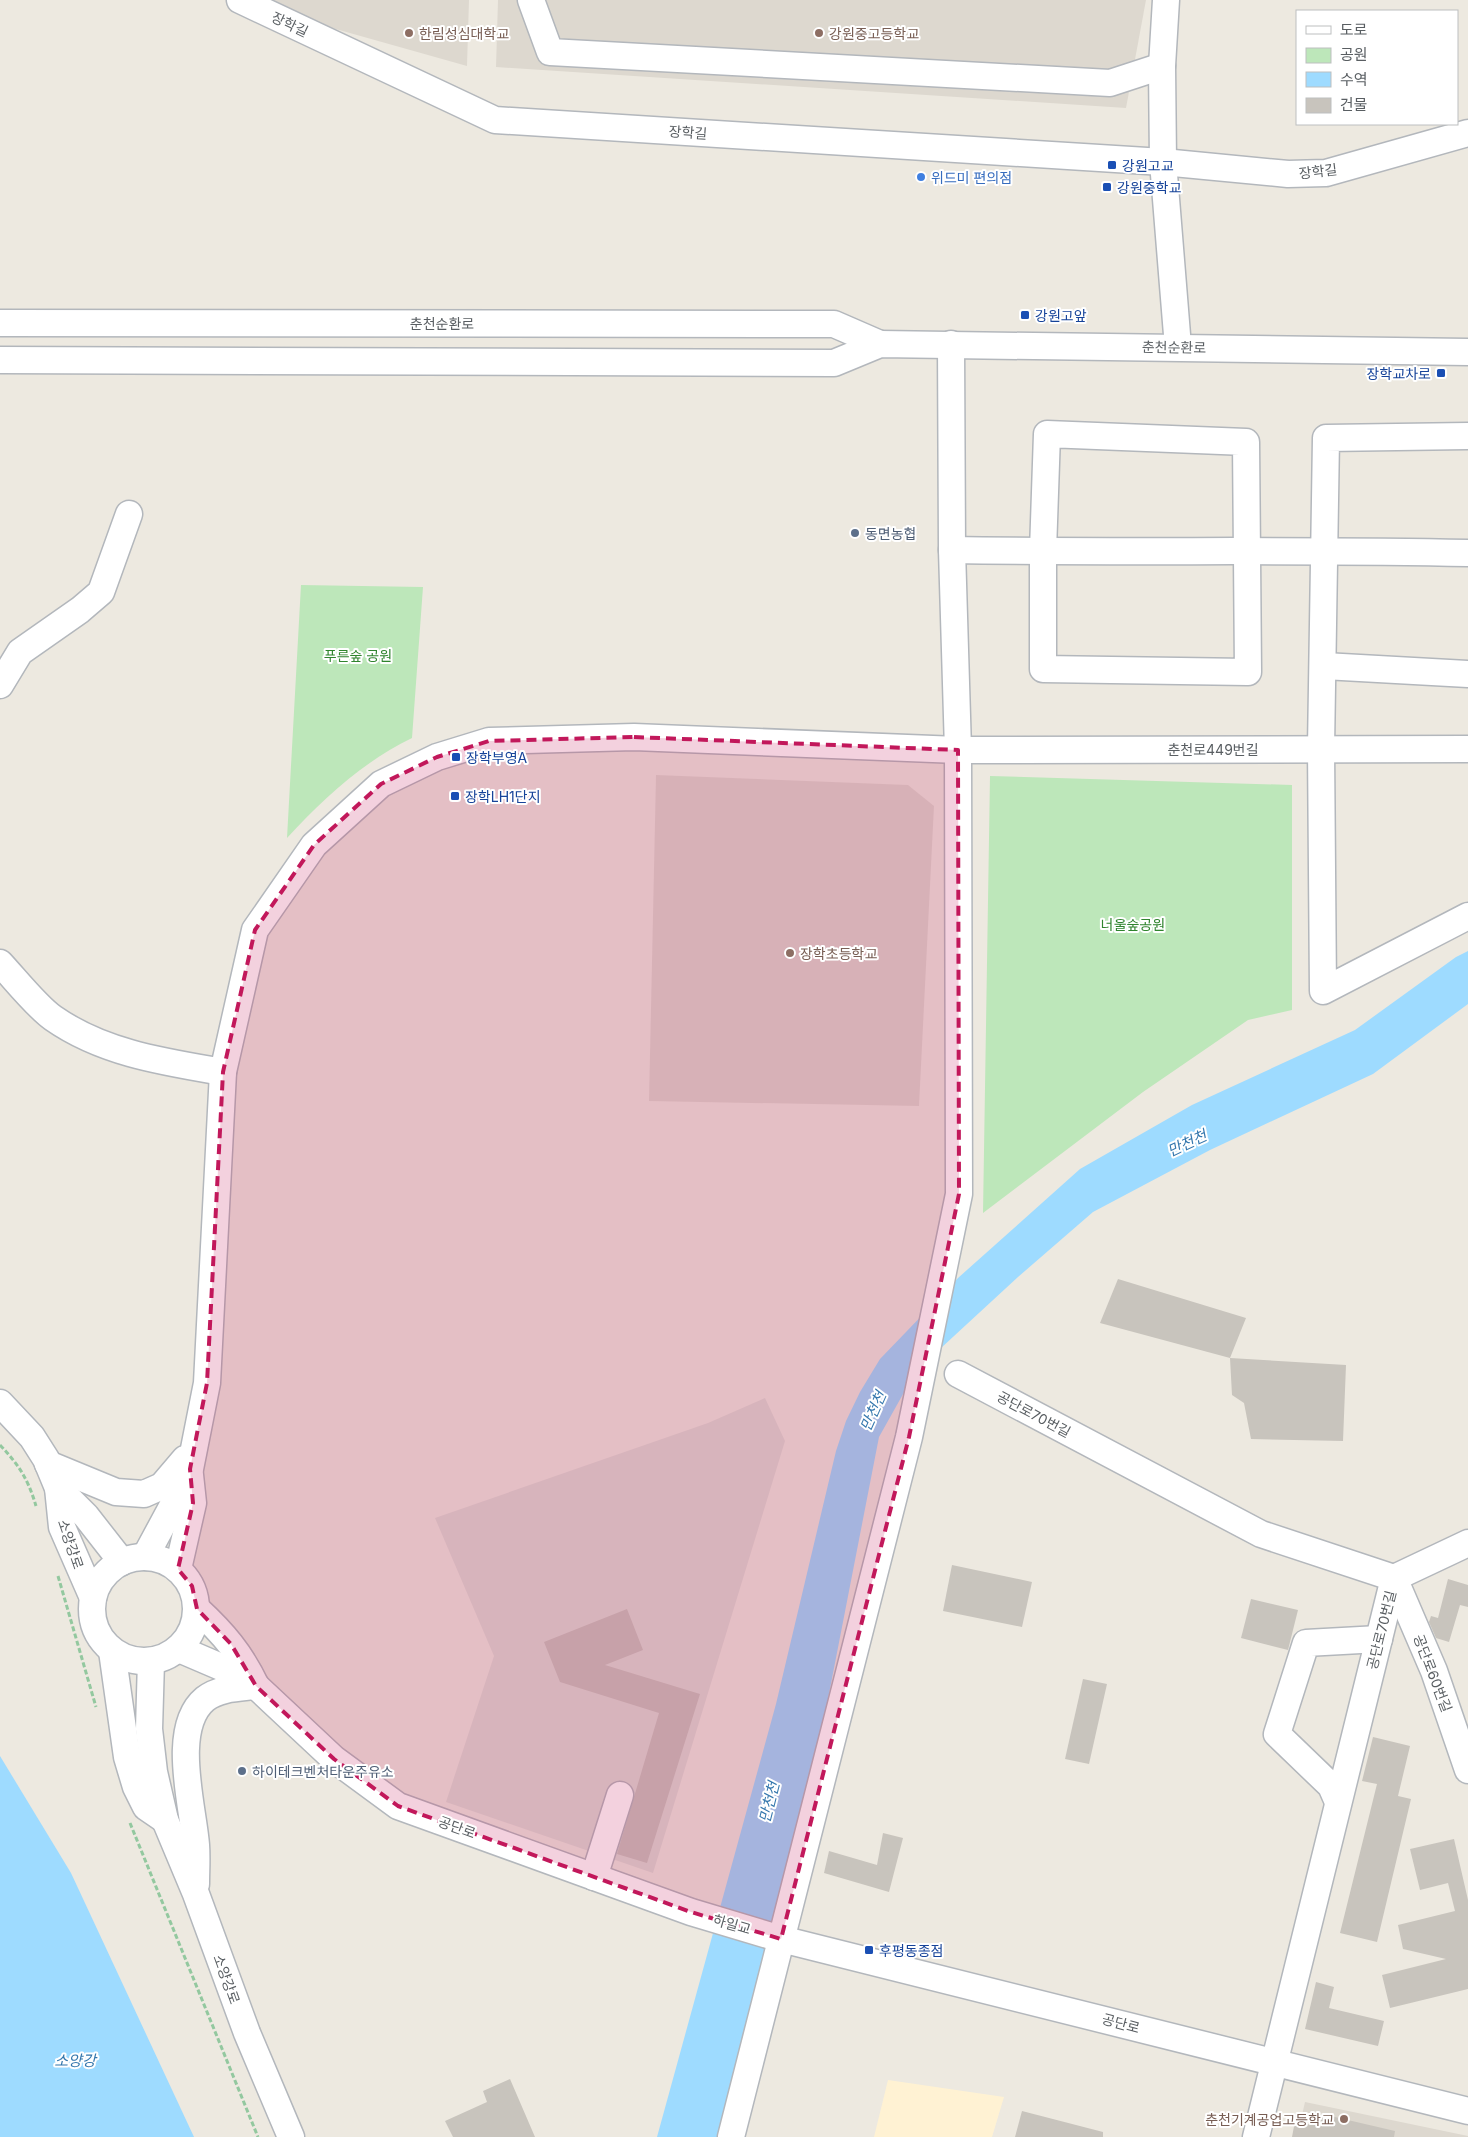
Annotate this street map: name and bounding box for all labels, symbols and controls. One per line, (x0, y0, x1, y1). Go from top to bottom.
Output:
street label: 장학길 (269, 8, 311, 40)
legend (1296, 10, 1458, 125)
text: 도로 (1340, 20, 1368, 39)
place label: 한림성심대학교 (419, 25, 509, 42)
place label: 강원중고등학교 (829, 25, 919, 42)
marker: 한림성심대학교 (403, 27, 415, 39)
marker: 강원중고등학교 (813, 27, 825, 39)
text: 공원 (1340, 45, 1368, 64)
text: 수역 (1340, 70, 1368, 89)
text: 건물 (1340, 95, 1368, 114)
street label: 장학길 (668, 122, 708, 142)
place label: 강원고교 (1122, 157, 1174, 174)
marker: 강원고교 (1106, 159, 1118, 171)
street label: 장학길 (1298, 160, 1338, 182)
place label: 위드미 편의점 (931, 169, 1012, 186)
marker: 위드미 편의점 (915, 171, 927, 183)
place label: 강원중학교 (1117, 179, 1182, 196)
marker: 강원중학교 (1101, 181, 1113, 193)
place label: 강원고앞 (1035, 307, 1087, 324)
marker: 강원고앞 (1019, 309, 1031, 321)
street label: 춘천순환로 (410, 315, 474, 332)
street label: 춘천순환로 (1142, 338, 1206, 356)
place label: 장학교차로 (1367, 365, 1431, 382)
marker: 장학교차로 (1435, 367, 1447, 379)
place label: 동면농협 (865, 525, 917, 542)
marker: 동면농협 (849, 527, 861, 539)
park label: 푸른숲 공원 (324, 647, 392, 664)
street label: 춘천로449번길 (1167, 741, 1259, 758)
place label: 장학부영A (466, 749, 528, 766)
marker: 장학부영A (450, 751, 462, 763)
place label: 장학LH1단지 (465, 788, 541, 805)
marker: 장학LH1단지 (449, 790, 461, 802)
park label: 너울숲공원 (1101, 916, 1165, 933)
place label: 장학초등학교 (800, 945, 877, 962)
marker: 장학초등학교 (784, 947, 796, 959)
water label: 만천천 (1164, 1125, 1212, 1160)
water label: 만천천 (856, 1386, 891, 1434)
street label: 공단로70번길 (994, 1387, 1074, 1441)
street label: 소양강로 (55, 1517, 87, 1571)
street label: 공단로70번길 (1363, 1589, 1399, 1671)
street label: 공단로60번길 (1410, 1632, 1456, 1714)
place label: 하이테크벤처타운주유소 (252, 1763, 394, 1780)
marker: 하이테크벤처타운주유소 (236, 1765, 248, 1777)
water label: 만천천 (755, 1777, 784, 1824)
street label: 공단로 (436, 1812, 478, 1842)
street label: 하일교 (711, 1911, 753, 1938)
place label: 후평동종점 (879, 1942, 943, 1959)
marker: 후평동종점 (863, 1944, 875, 1956)
street label: 소양강로 (210, 1952, 244, 2006)
street label: 공단로 (1100, 2010, 1142, 2036)
water label: 소양강 (54, 2051, 98, 2070)
place label: 춘천기계공업고등학교 (1205, 2111, 1334, 2128)
marker: 춘천기계공업고등학교 (1338, 2113, 1350, 2125)

